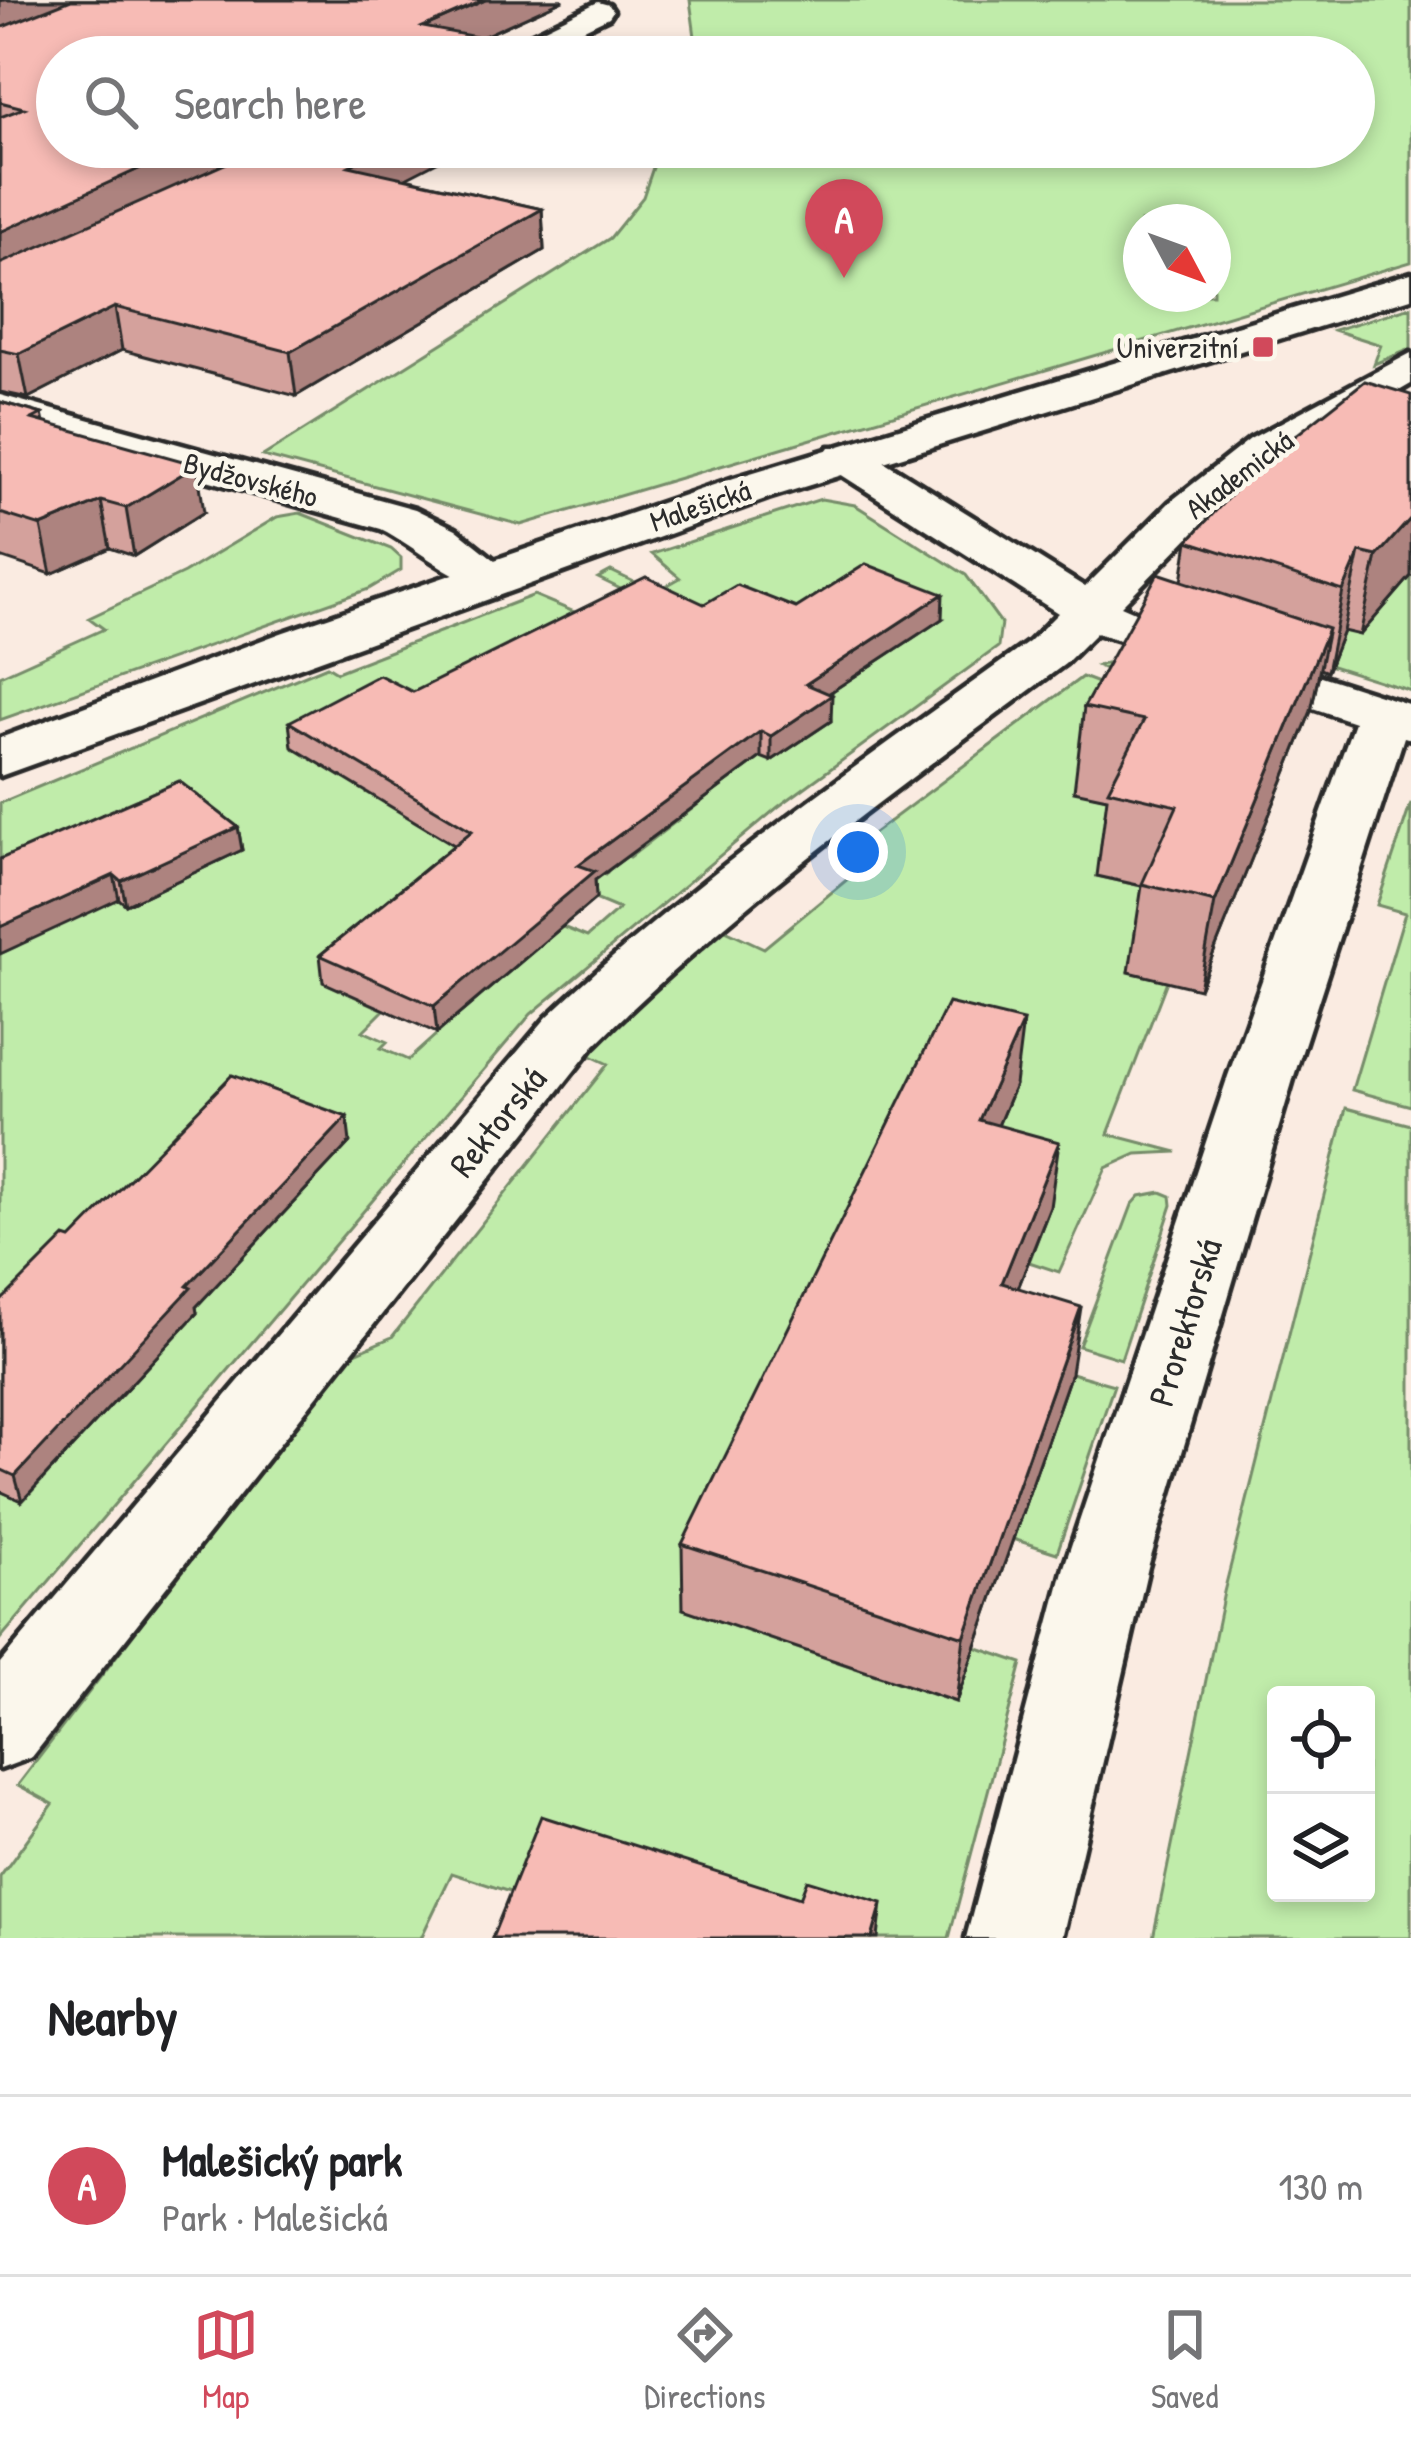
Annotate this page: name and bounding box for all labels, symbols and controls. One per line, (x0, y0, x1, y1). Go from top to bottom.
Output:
search box (36, 36, 1375, 168)
icon: search (78, 69, 144, 135)
text: Search here (174, 72, 366, 133)
pin: A (805, 179, 883, 278)
north arrow (1123, 204, 1231, 312)
place label: Univerzitní (1117, 327, 1239, 367)
marker: Univerzitní (1250, 334, 1276, 360)
street label: Akademická (1177, 420, 1301, 528)
street label: Bydžovského (180, 442, 322, 516)
street label: Malešická (644, 469, 756, 541)
your location (828, 822, 888, 882)
street label: Rektorská (437, 1055, 557, 1187)
street label: Prorektorská (1135, 1232, 1233, 1412)
map controls (1267, 1686, 1375, 1902)
button: locate (1267, 1686, 1375, 1794)
button: layers (1267, 1794, 1375, 1902)
text: Nearby (48, 1982, 178, 2051)
text: Malešický park (162, 2129, 402, 2190)
text: A (77, 2159, 97, 2212)
text: 130 m (1278, 2159, 1363, 2212)
text: Park · Malešická (162, 2190, 388, 2243)
tab: Map (193, 2302, 259, 2418)
tab: Directions (644, 2302, 766, 2418)
tab: Saved (1151, 2302, 1218, 2418)

